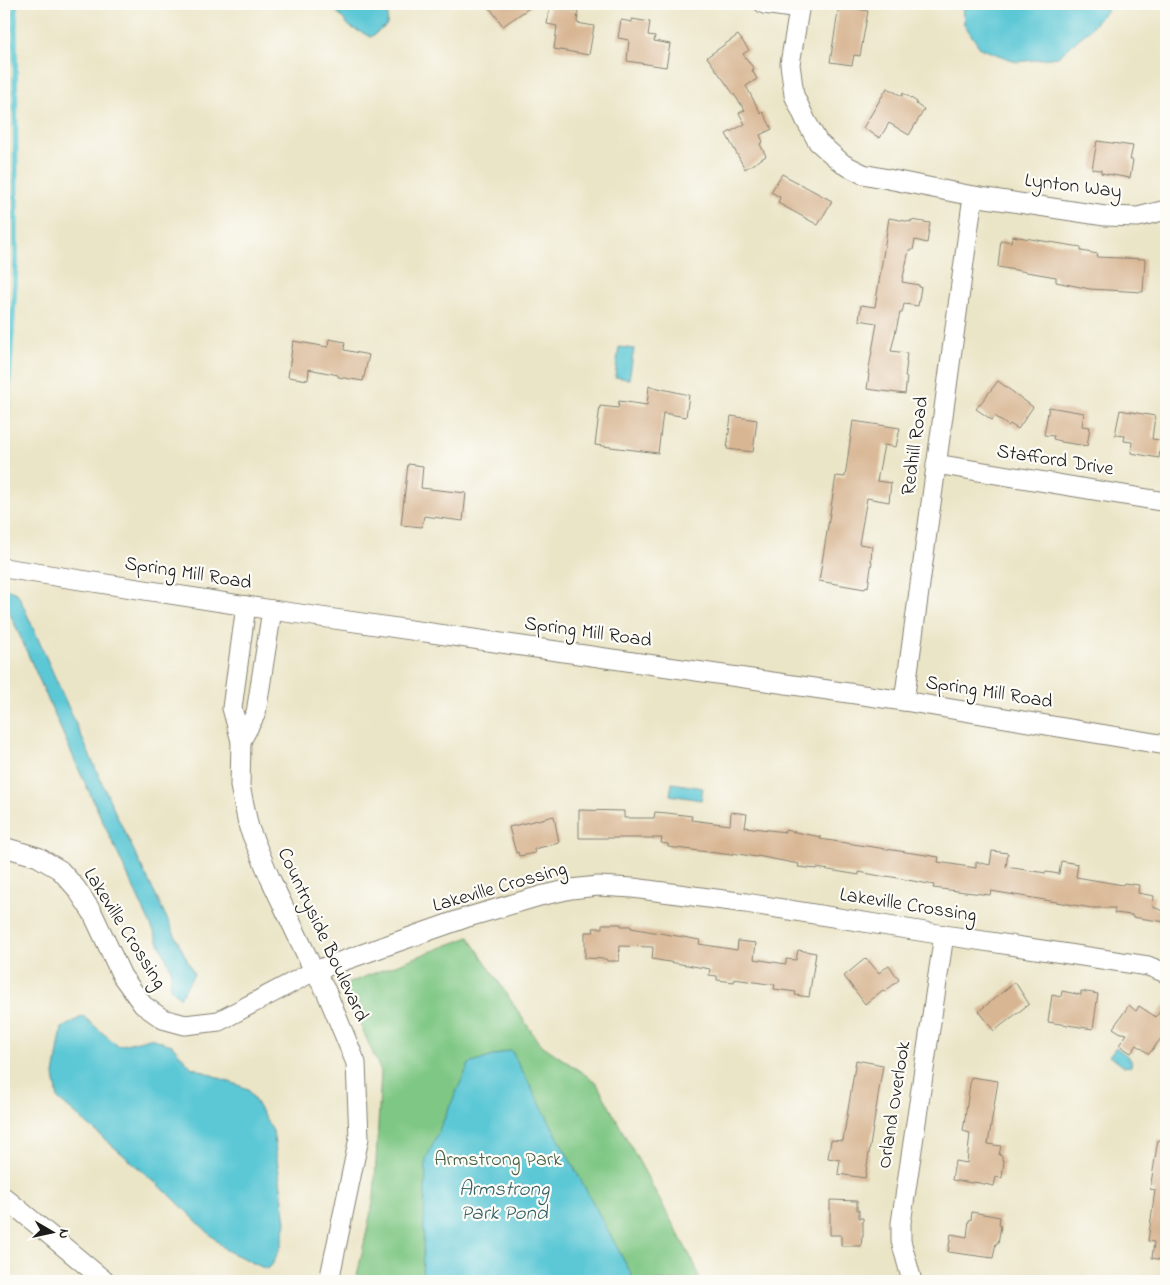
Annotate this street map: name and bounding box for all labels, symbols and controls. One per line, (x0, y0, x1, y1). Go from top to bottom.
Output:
street label: Lynton Way (1023, 167, 1123, 207)
street label: Redhill Road (895, 395, 937, 497)
street label: Stafford Drive (994, 437, 1116, 485)
street label: Spring Mill Road (122, 550, 254, 599)
street label: Spring Mill Road (522, 610, 654, 657)
street label: Spring Mill Road (923, 669, 1055, 718)
street label: Countryside Boulevard (269, 843, 375, 1027)
street label: Lakeville Crossing (430, 855, 571, 922)
street label: Lakeville Crossing (74, 863, 173, 996)
street label: Lakeville Crossing (837, 881, 979, 932)
street label: Orland Overlook (871, 1039, 919, 1171)
park label: Armstrong Park (434, 1146, 562, 1176)
water label: Armstrong Park Pond (459, 1175, 550, 1229)
north arrow (28, 1208, 78, 1258)
text: N (52, 1227, 74, 1240)

